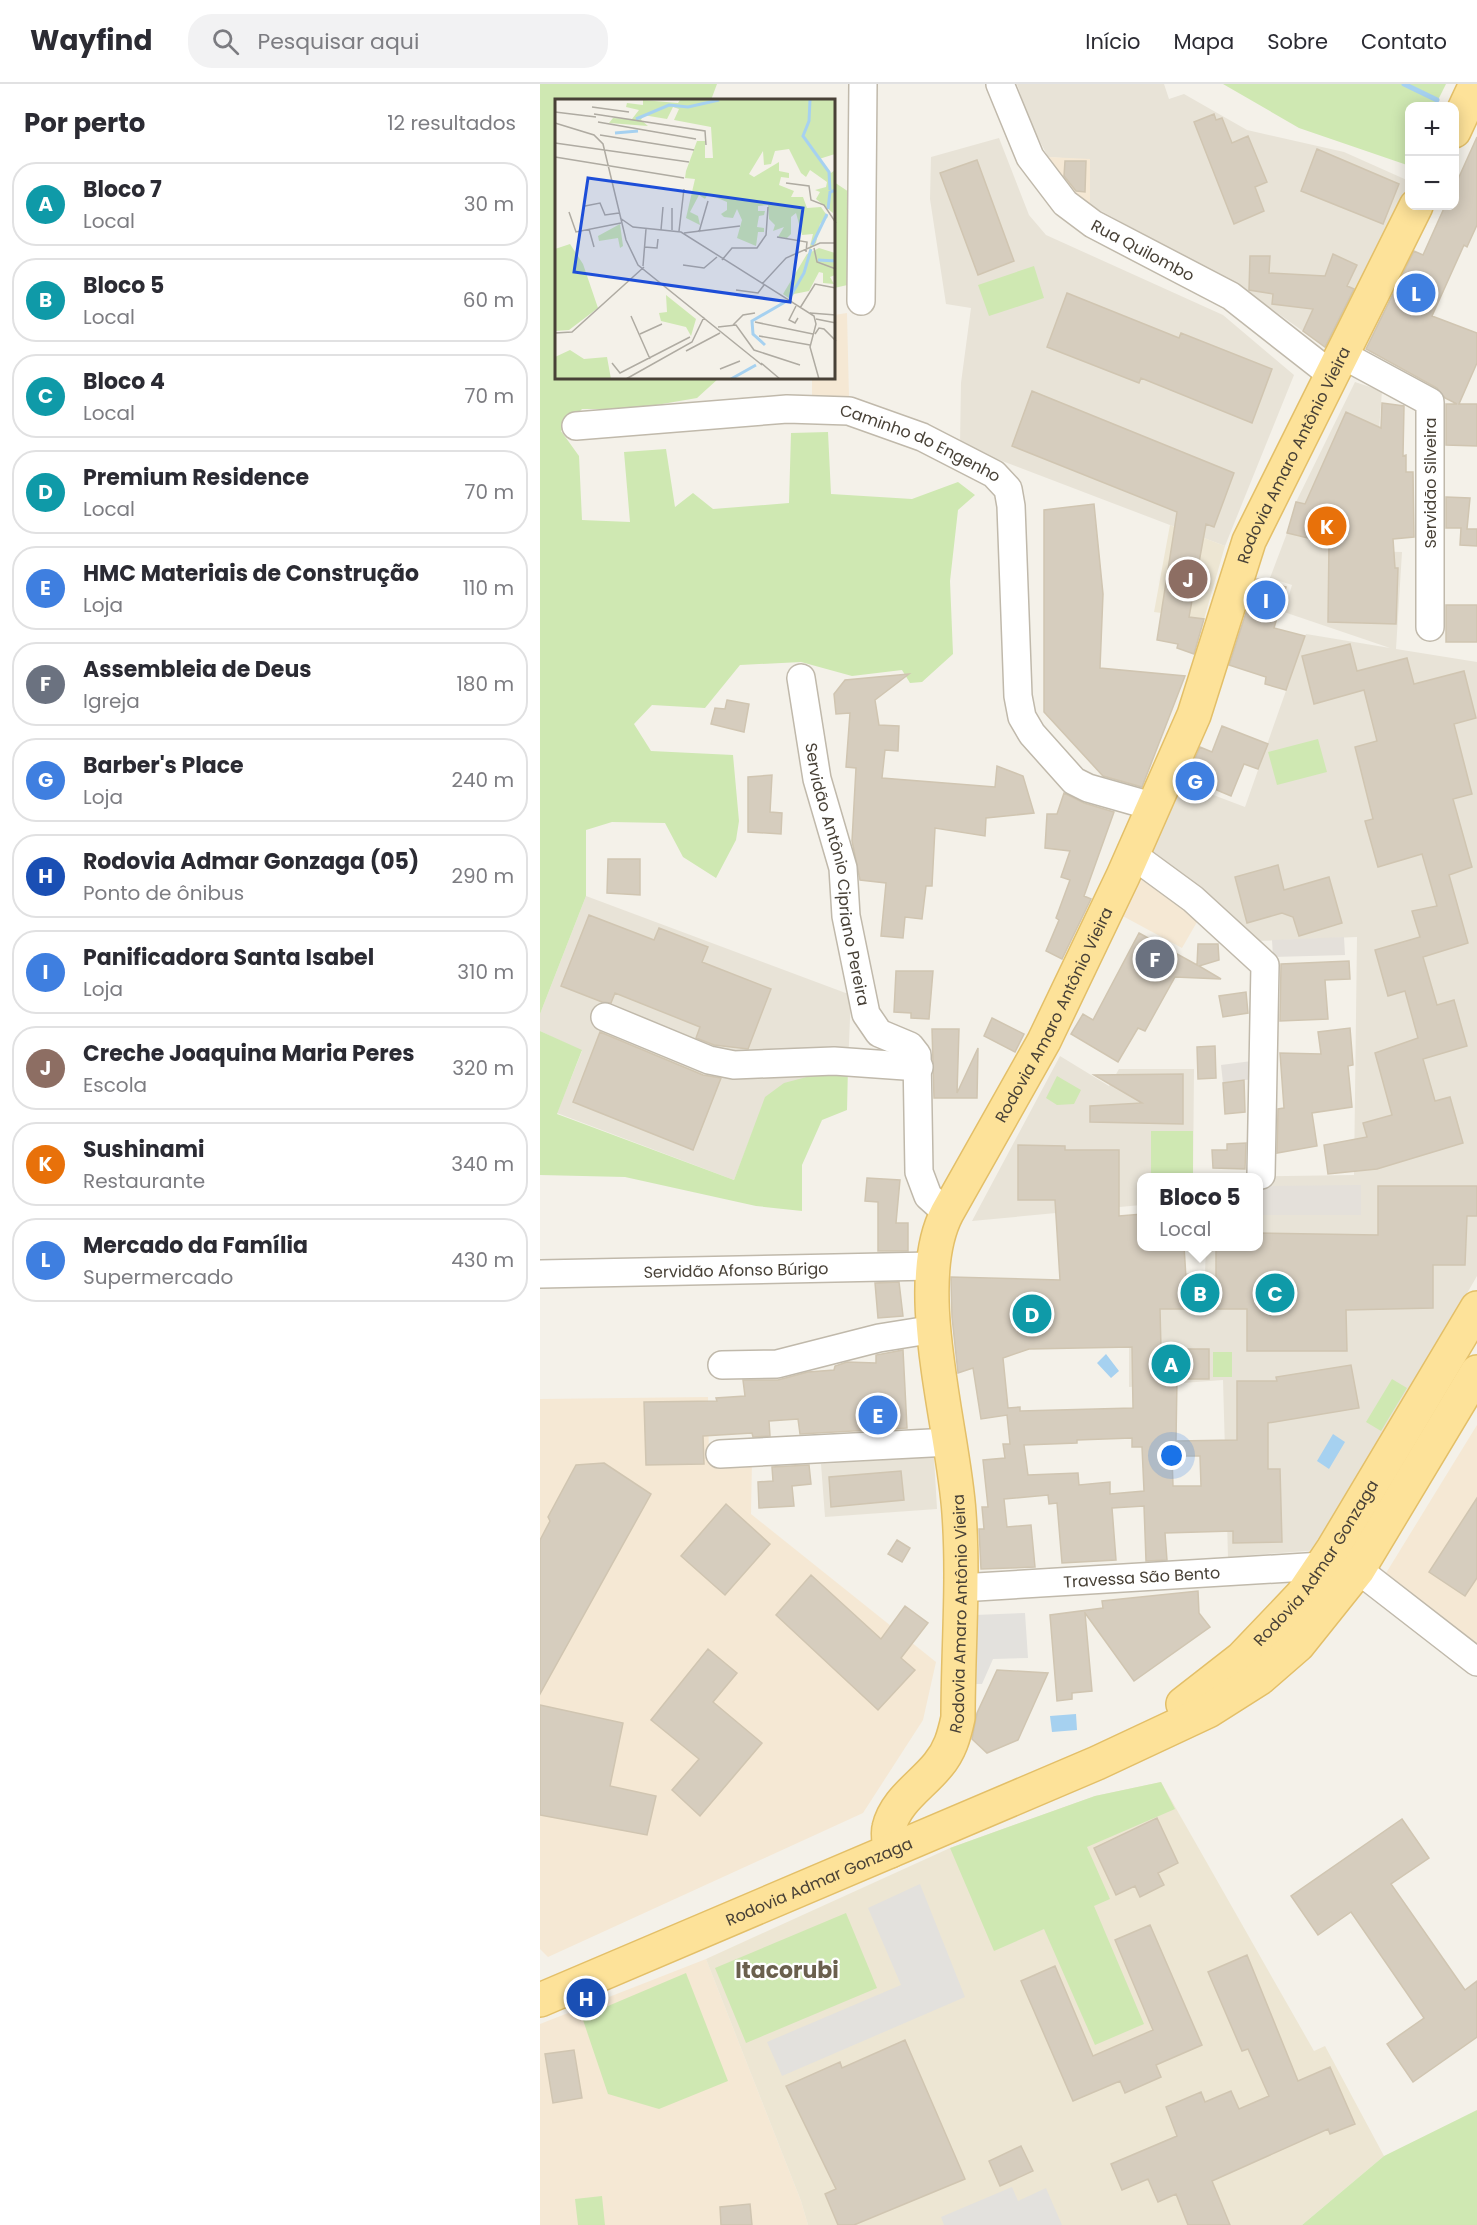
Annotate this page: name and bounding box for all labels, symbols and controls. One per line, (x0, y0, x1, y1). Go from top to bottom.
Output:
search box (188, 14, 608, 68)
text: Wayfind (30, 21, 152, 60)
icon: search (209, 25, 242, 58)
text: Pesquisar aqui (257, 26, 419, 57)
text: Início (1085, 27, 1140, 56)
text: Mapa (1173, 27, 1234, 56)
text: Sobre (1267, 27, 1328, 56)
text: Contato (1361, 27, 1447, 56)
inset map (555, 99, 836, 380)
map controls (1405, 102, 1459, 210)
button: + (1405, 102, 1459, 156)
text: Por perto (24, 105, 145, 141)
text: 12 resultados (387, 109, 516, 137)
button: − (1405, 156, 1459, 210)
text: Bloco 7 (83, 174, 162, 205)
text: A (38, 190, 53, 218)
text: 30 m (464, 190, 514, 218)
text: Local (83, 207, 135, 235)
street label: Rua Quilombo (1087, 214, 1199, 287)
text: Bloco 5 (83, 270, 164, 301)
pin: L (1396, 270, 1436, 316)
text: B (39, 286, 52, 314)
text: 60 m (463, 286, 514, 314)
text: Local (83, 303, 135, 331)
street label: Rodovia Amaro Antônio Vieira (1231, 343, 1356, 566)
text: Bloco 4 (83, 366, 165, 397)
text: C (38, 382, 53, 410)
text: 70 m (465, 382, 514, 410)
text: Local (83, 399, 135, 427)
street label: Caminho do Engenho (840, 399, 1007, 487)
street label: Servidão Silveira (1419, 417, 1442, 549)
text: Premium Residence (83, 462, 309, 493)
text: D (38, 478, 53, 506)
text: 70 m (465, 478, 514, 506)
text: Local (83, 495, 135, 523)
pin: K (1308, 504, 1346, 548)
pin: J (1168, 556, 1208, 602)
text: HMC Materiais de Construção (83, 558, 419, 589)
text: E (40, 574, 51, 602)
text: 110 m (463, 574, 514, 602)
pin: I (1246, 578, 1286, 622)
text: Loja (83, 591, 123, 619)
text: Assembleia de Deus (83, 654, 312, 685)
text: F (40, 670, 51, 698)
text: 180 m (456, 670, 514, 698)
text: Igreja (83, 687, 140, 715)
street label: Servidão Antônio Cipriano Pereira (800, 741, 876, 1008)
text: Barber's Place (83, 750, 244, 781)
pin: G (1176, 758, 1214, 804)
text: G (38, 766, 53, 794)
text: 240 m (451, 766, 514, 794)
text: Loja (83, 783, 123, 811)
text: Rodovia Admar Gonzaga (05) (83, 846, 419, 877)
text: H (38, 862, 53, 890)
text: 290 m (451, 862, 514, 890)
text: Ponto de ônibus (83, 879, 244, 907)
street label: Rodovia Amaro Antônio Vieira (989, 903, 1118, 1126)
pin: F (1136, 936, 1174, 982)
text: Panificadora Santa Isabel (83, 942, 374, 973)
text: I (43, 958, 48, 986)
text: 310 m (457, 958, 514, 986)
text: Loja (83, 975, 123, 1003)
text: Creche Joaquina Maria Peres (83, 1038, 415, 1069)
text: J (40, 1054, 51, 1082)
text: 320 m (452, 1054, 514, 1082)
text: Escola (83, 1071, 147, 1099)
text: Sushinami (83, 1134, 205, 1165)
text: K (39, 1150, 52, 1178)
text: 340 m (451, 1150, 514, 1178)
text: Restaurante (83, 1167, 205, 1195)
popup (1137, 1173, 1263, 1251)
text: Bloco 5 (1159, 1182, 1241, 1213)
text: Local (1159, 1215, 1211, 1243)
text: Mercado da Família (83, 1230, 308, 1261)
text: L (41, 1246, 50, 1274)
text: 430 m (451, 1246, 514, 1274)
street label: Servidão Afonso Búrigo (643, 1257, 829, 1283)
text: Supermercado (83, 1263, 233, 1291)
pin: B (1180, 1270, 1220, 1316)
pin: C (1256, 1270, 1294, 1316)
pin: D (1012, 1292, 1052, 1336)
pin: A (1152, 1342, 1190, 1386)
pin: E (858, 1392, 898, 1438)
your location (1157, 1441, 1186, 1470)
street label: Rodovia Admar Gonzaga (1248, 1475, 1384, 1651)
street label: Rodovia Amaro Antônio Vieira (943, 1493, 972, 1736)
street label: Travessa São Bento (1063, 1561, 1221, 1593)
street label: Rodovia Admar Gonzaga (722, 1831, 916, 1931)
district label: Itacorubi (735, 1955, 839, 1986)
pin: H (566, 1976, 606, 2020)

